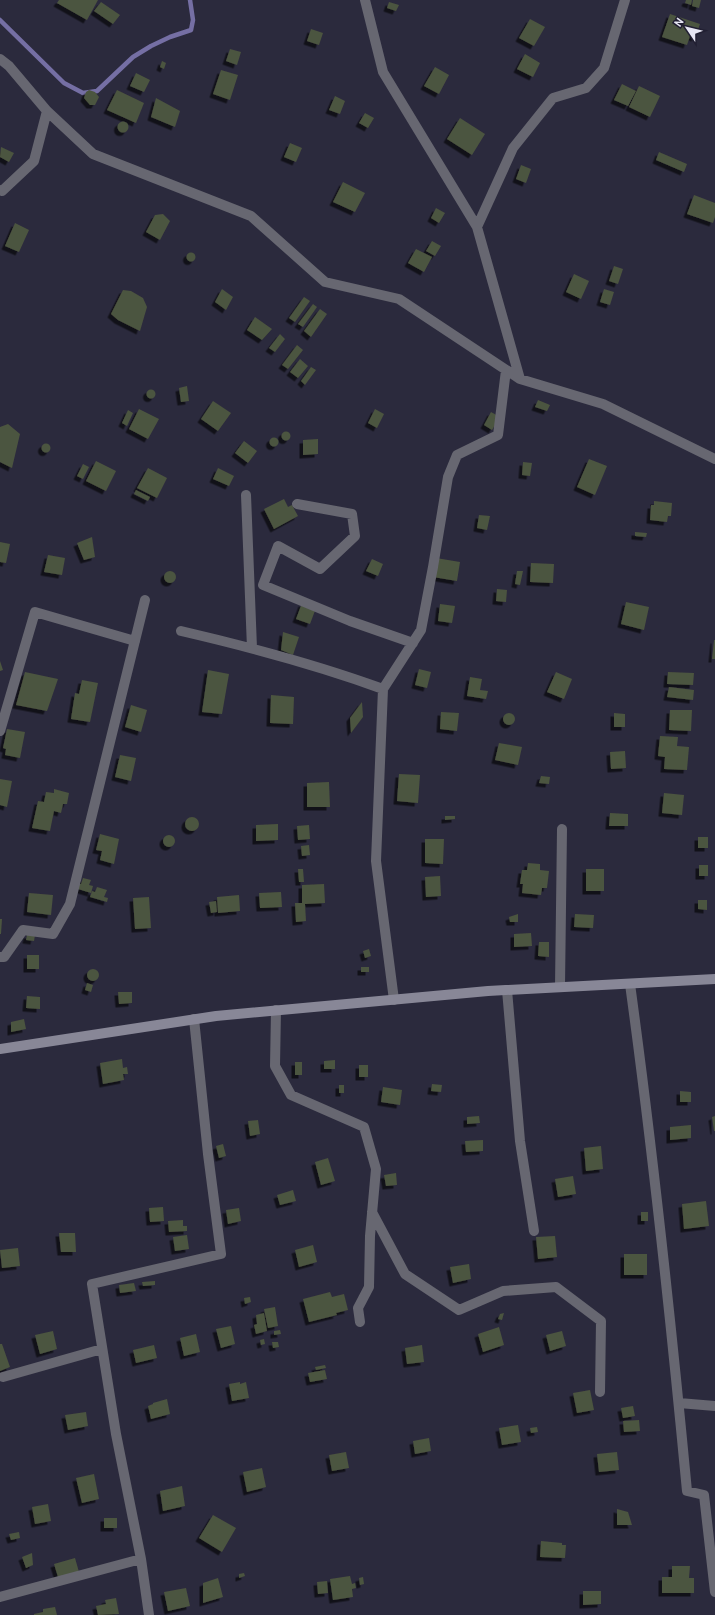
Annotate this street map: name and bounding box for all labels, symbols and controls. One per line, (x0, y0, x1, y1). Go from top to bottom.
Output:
north arrow (667, 8, 707, 48)
text: N (672, 16, 688, 30)

